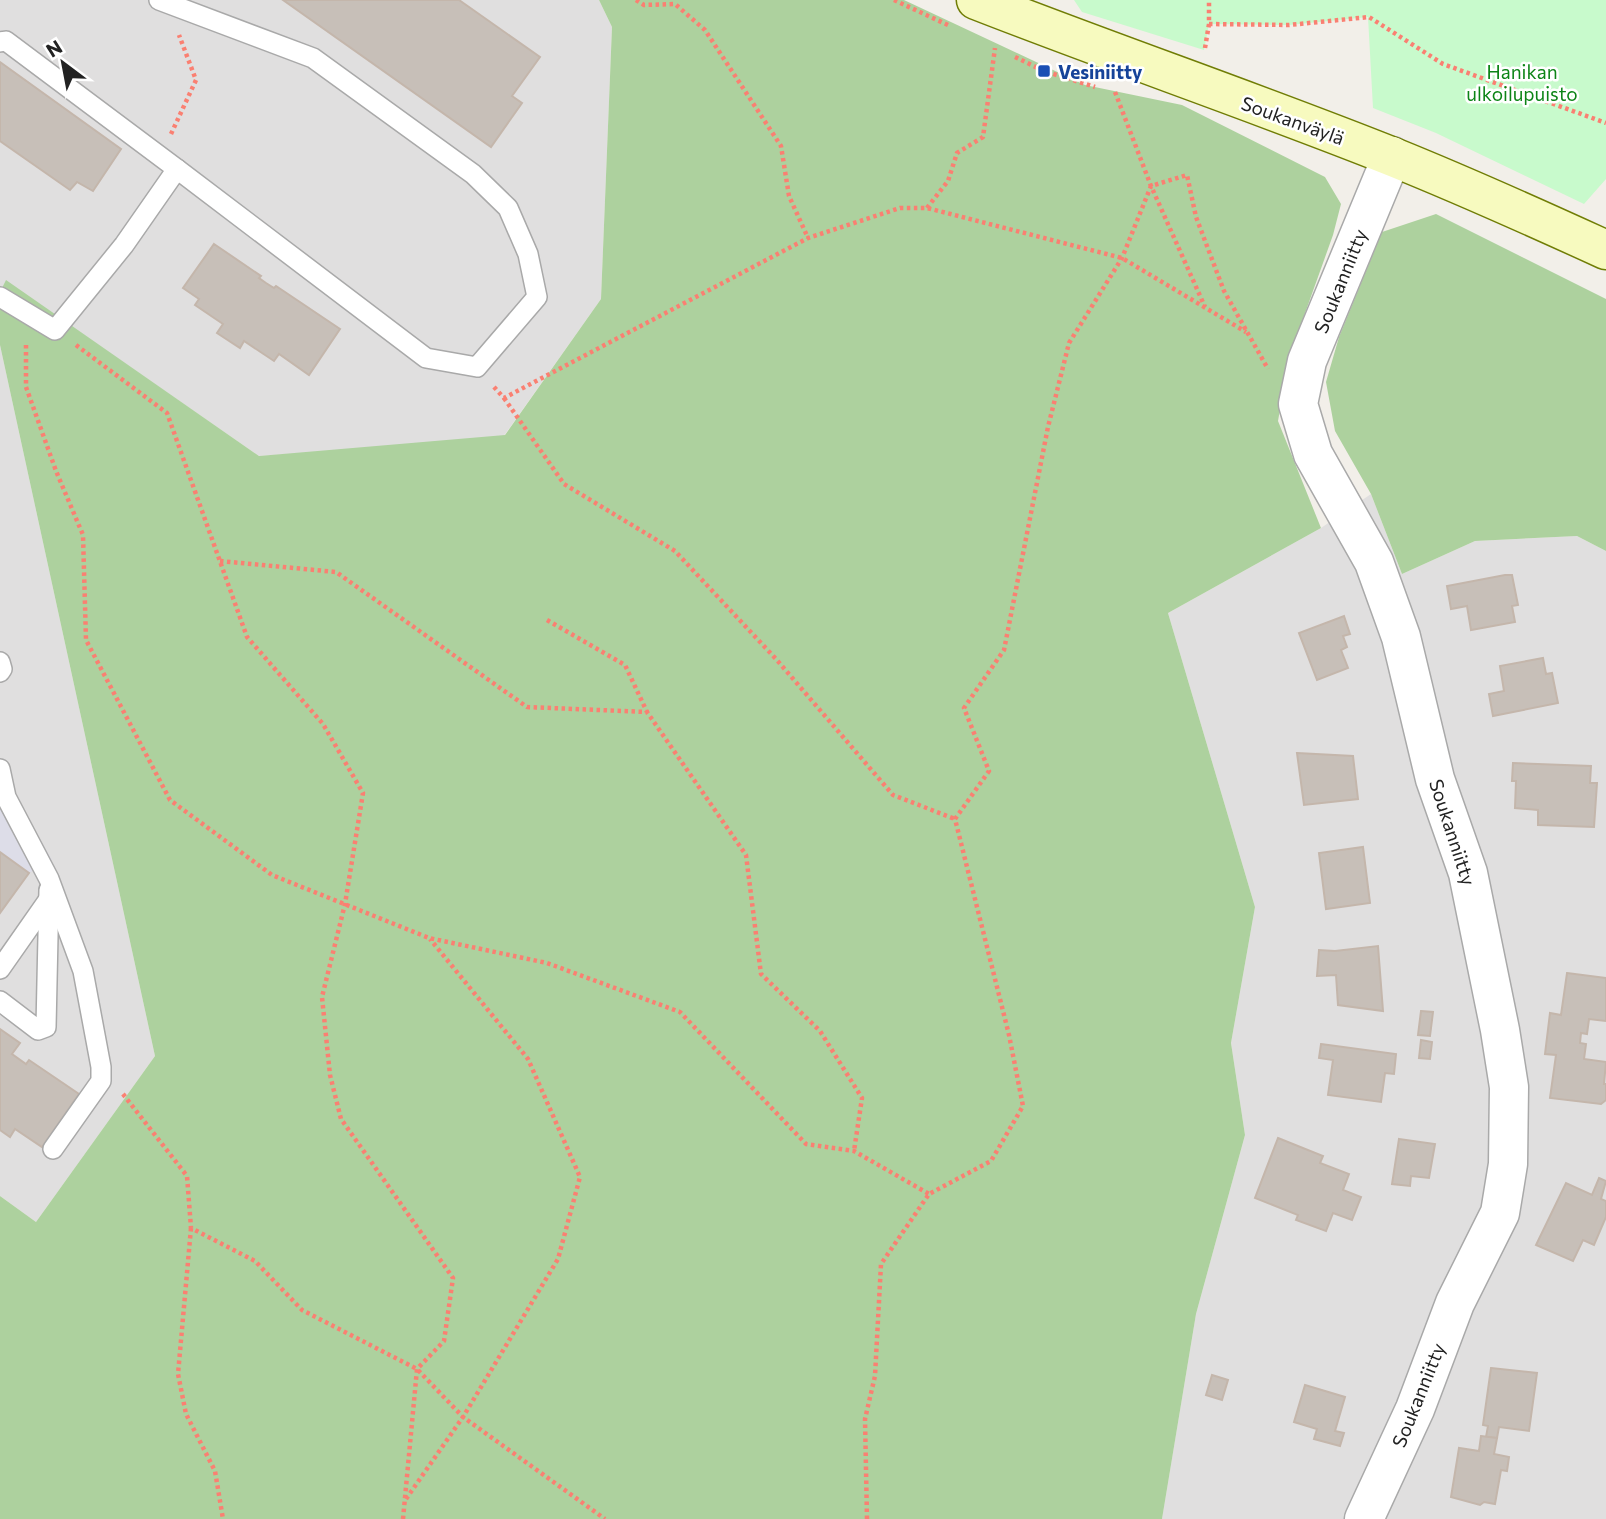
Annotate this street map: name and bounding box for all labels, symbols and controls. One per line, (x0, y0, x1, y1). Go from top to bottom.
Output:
north arrow (28, 28, 98, 98)
text: N (42, 35, 66, 62)
place label: Vesiniitty (1058, 60, 1143, 83)
park label: Hanikan ulkoilupuisto (1466, 60, 1578, 105)
marker: Vesiniitty (1036, 63, 1052, 79)
street label: Soukanväylä (1238, 91, 1348, 149)
street label: Soukanniitty (1309, 225, 1371, 336)
street label: Soukanniitty (1425, 776, 1481, 888)
street label: Soukanniitty (1387, 1339, 1449, 1450)

